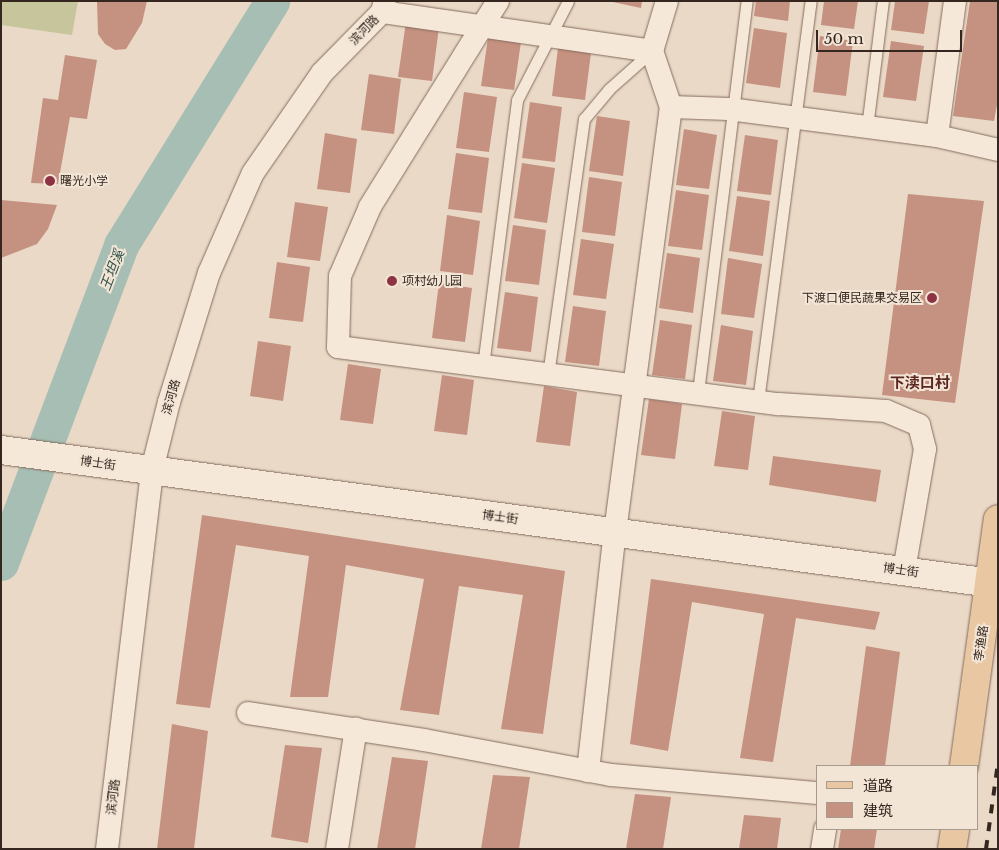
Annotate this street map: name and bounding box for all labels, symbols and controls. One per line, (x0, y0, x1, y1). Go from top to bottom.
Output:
street label: 滨河路 (346, 12, 382, 48)
scale bar (819, 20, 965, 52)
text: 50 m (824, 29, 864, 48)
place label: 曙光小学 (60, 174, 108, 188)
marker: 曙光小学 (44, 175, 56, 187)
water label: 王坦溪 (97, 247, 127, 293)
place label: 项村幼儿园 (402, 274, 462, 288)
marker: 项村幼儿园 (386, 275, 398, 287)
place label: 下渡口便民蔬果交易区 (802, 291, 922, 305)
marker: 下渡口便民蔬果交易区 (926, 292, 938, 304)
district label: 下渎口村 (890, 374, 950, 392)
street label: 滨河路 (159, 378, 183, 416)
street label: 博士街 (79, 453, 117, 473)
street label: 博士街 (481, 507, 519, 527)
street label: 博士街 (882, 560, 920, 580)
street label: 李渔路 (971, 624, 991, 662)
legend (816, 765, 979, 830)
text: 道路 (863, 776, 893, 795)
street label: 滨河路 (104, 778, 122, 816)
text: 建筑 (863, 801, 893, 820)

